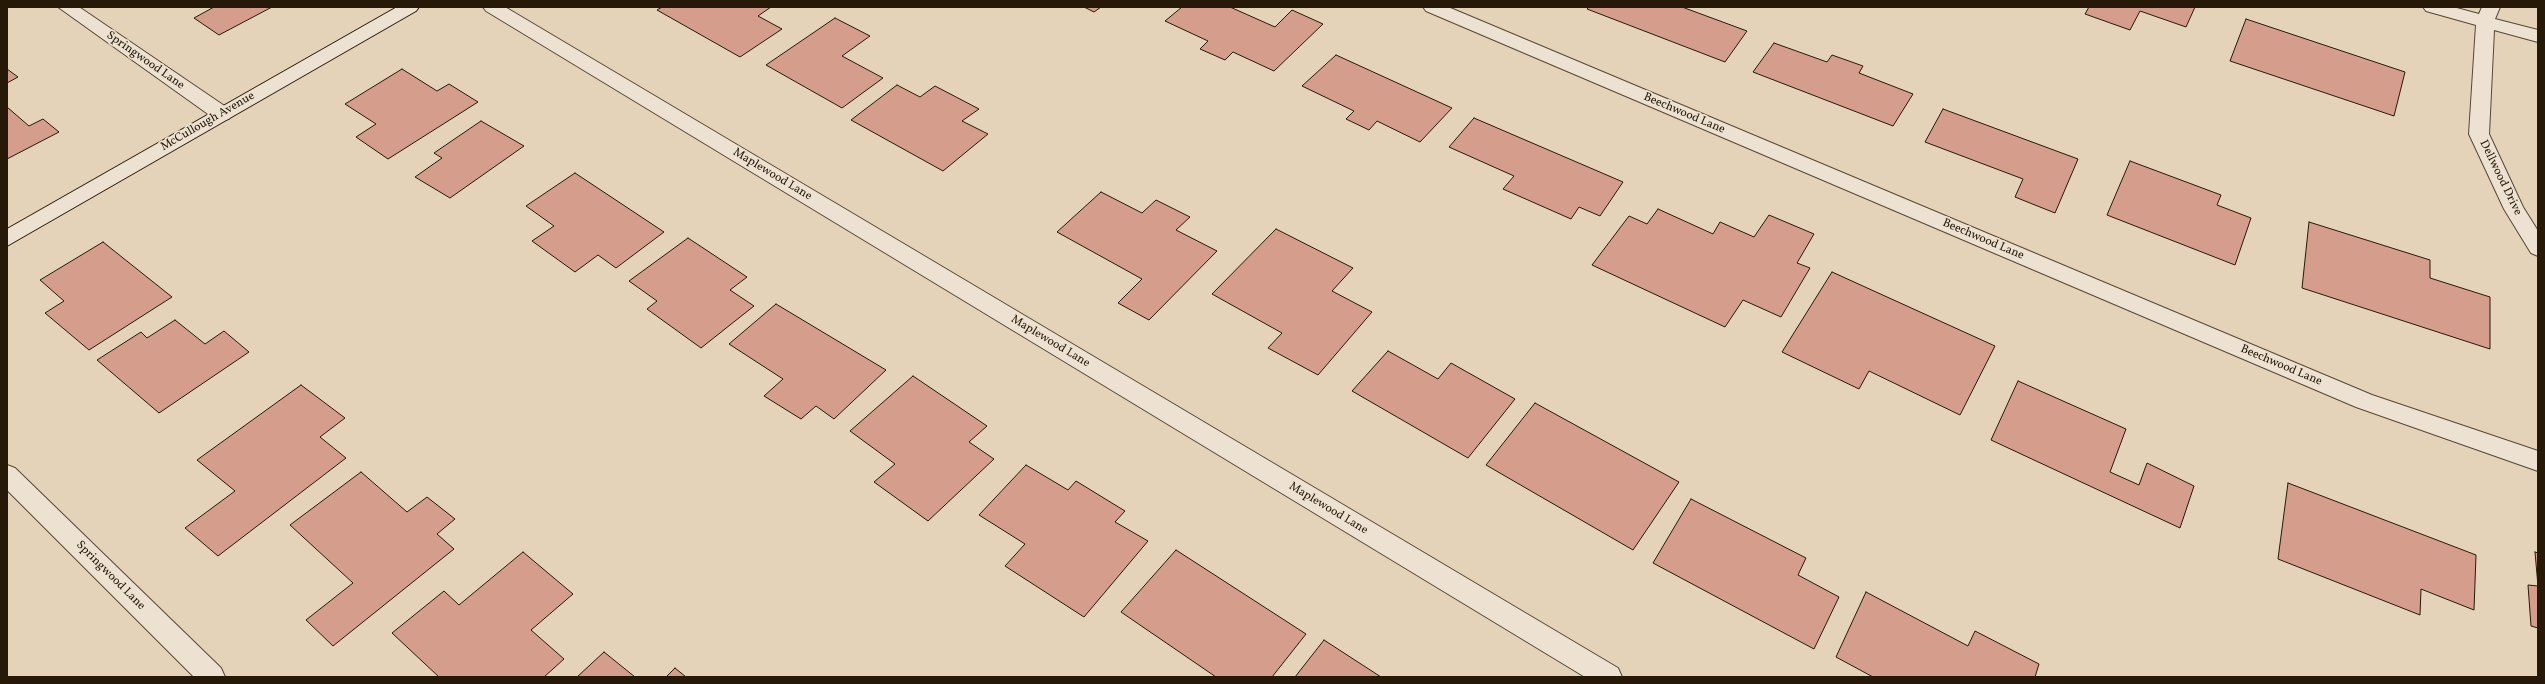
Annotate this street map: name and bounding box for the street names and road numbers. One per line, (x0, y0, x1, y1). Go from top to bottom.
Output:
street label: Springwood Lane (103, 29, 187, 93)
street label: McCullough Avenue (158, 89, 258, 155)
street label: Beechwood Lane (1641, 90, 1727, 138)
street label: Dellwood Drive (2476, 138, 2524, 218)
street label: Maplewood Lane (730, 146, 814, 204)
street label: Beechwood Lane (1940, 216, 2026, 264)
street label: Maplewood Lane (1008, 313, 1092, 371)
street label: Beechwood Lane (2238, 342, 2324, 390)
street label: Maplewood Lane (1286, 480, 1370, 538)
street label: Springwood Lane (72, 538, 148, 614)

